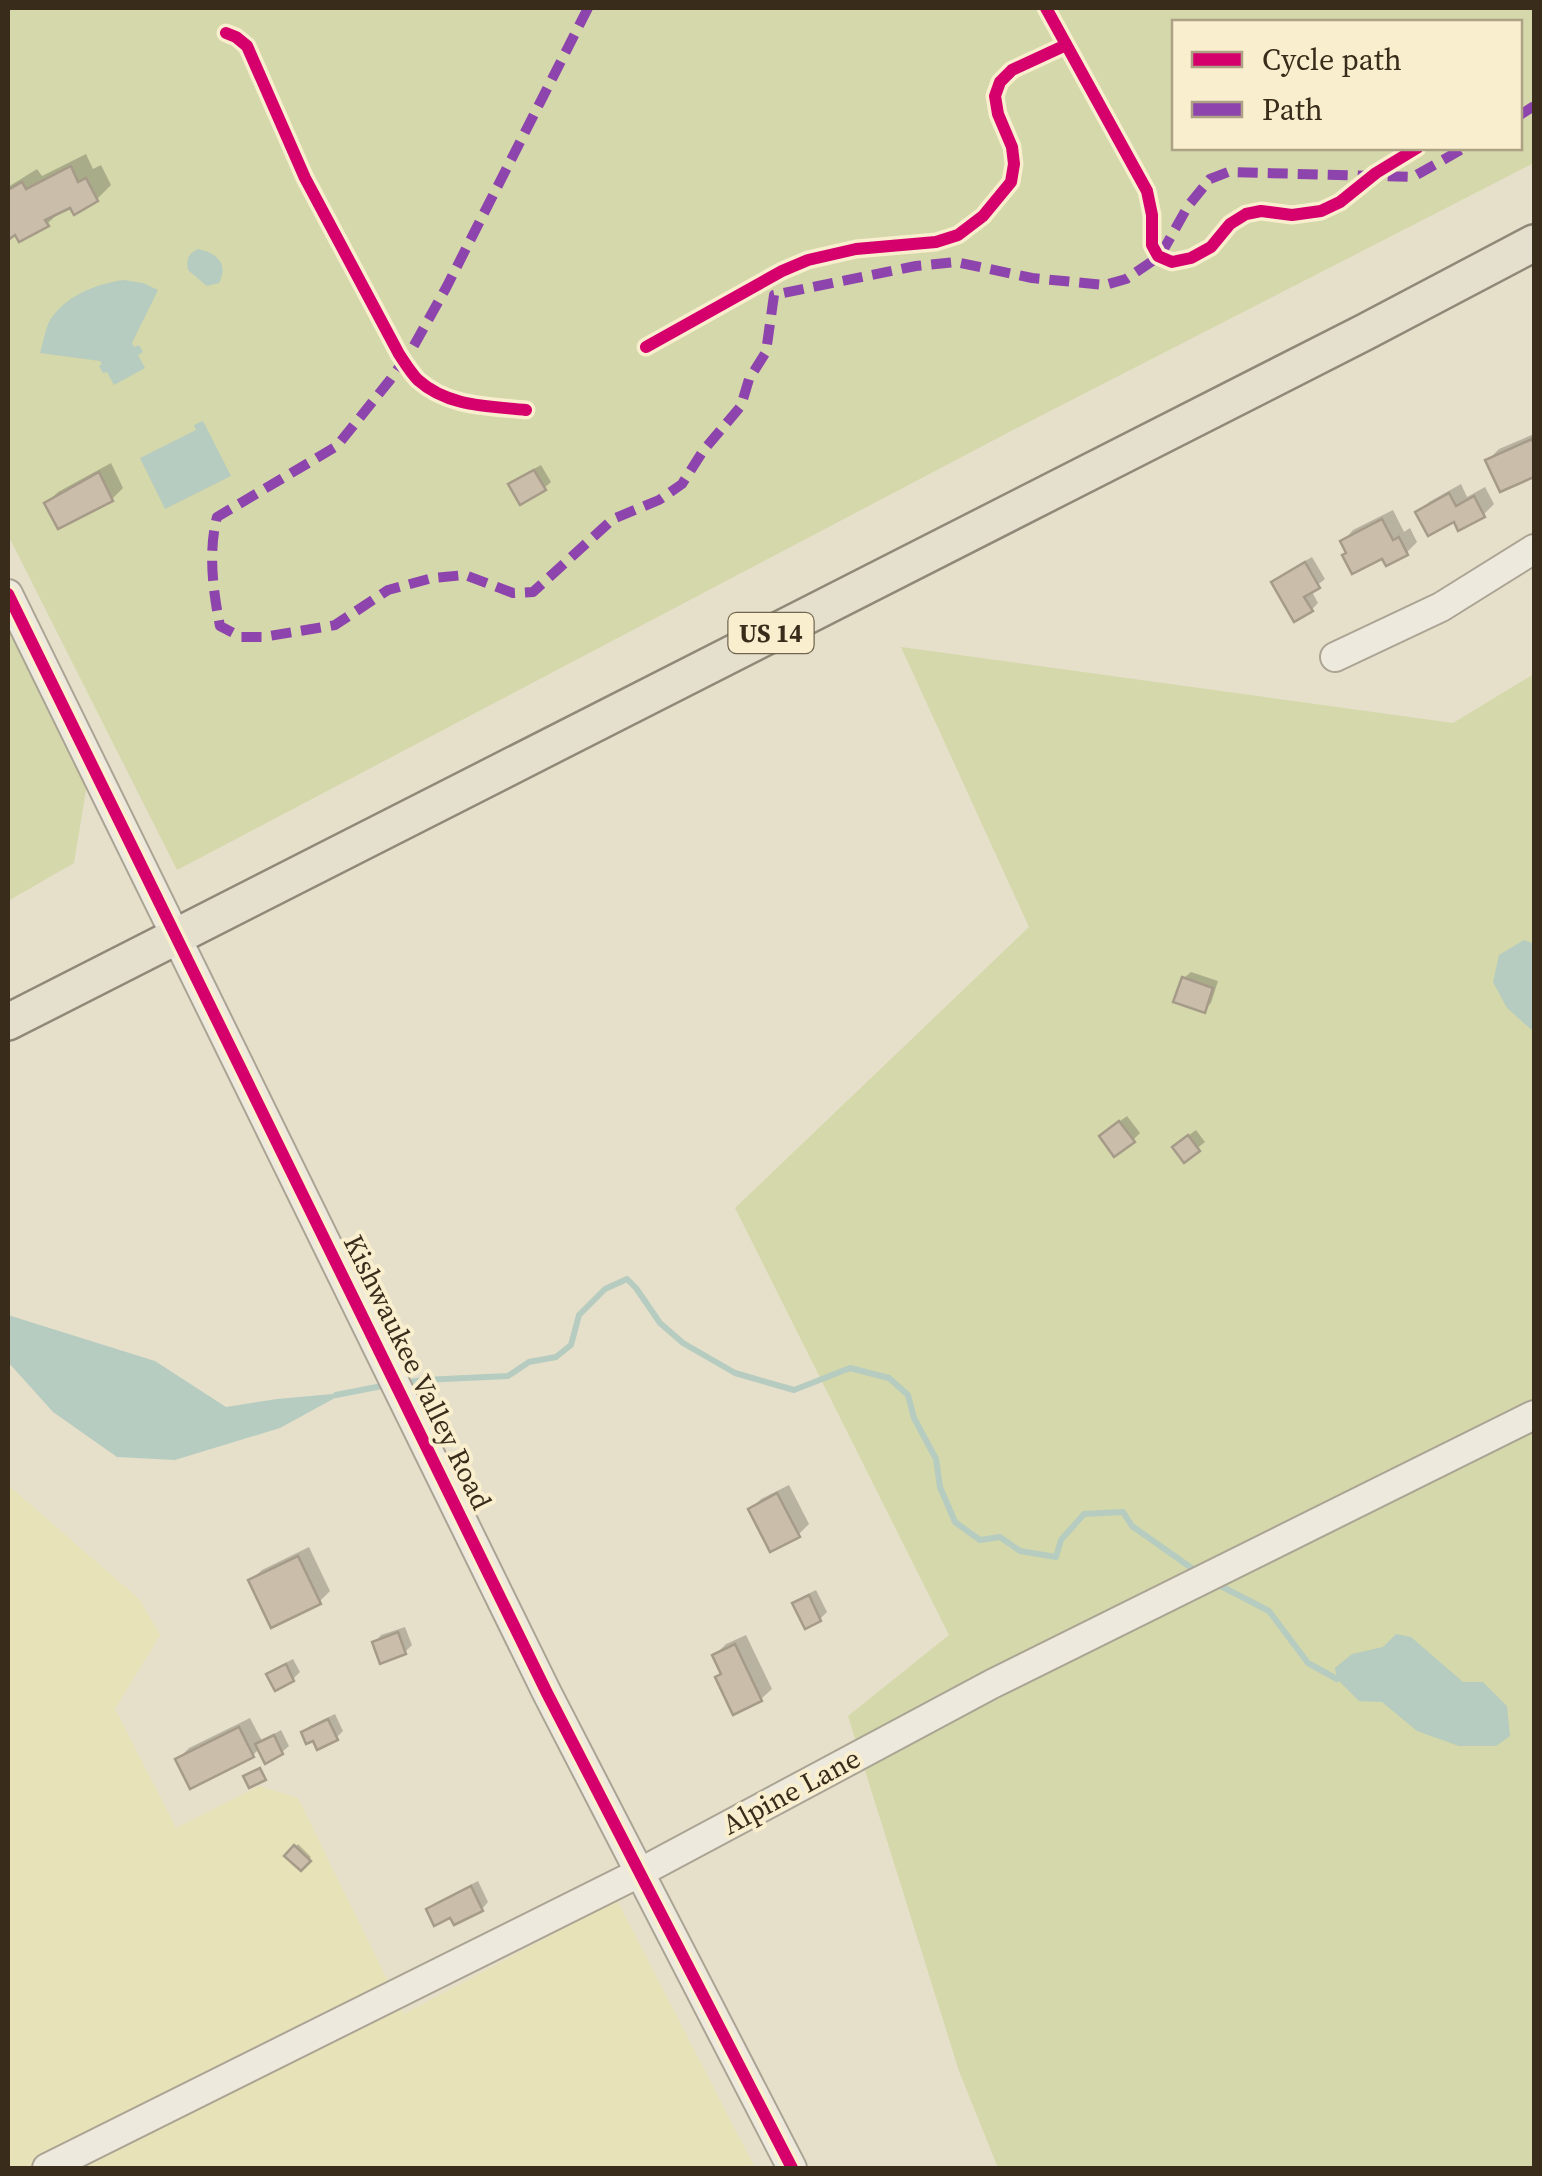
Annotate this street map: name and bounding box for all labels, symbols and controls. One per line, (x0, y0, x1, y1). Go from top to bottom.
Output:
legend (1172, 20, 1522, 150)
text: Cycle path (1262, 39, 1402, 80)
text: Path (1262, 89, 1323, 130)
road number: US 14 (728, 613, 814, 653)
street label: Kishwaukee Valley Road (335, 1228, 501, 1516)
street label: Alpine Lane (715, 1739, 867, 1843)

